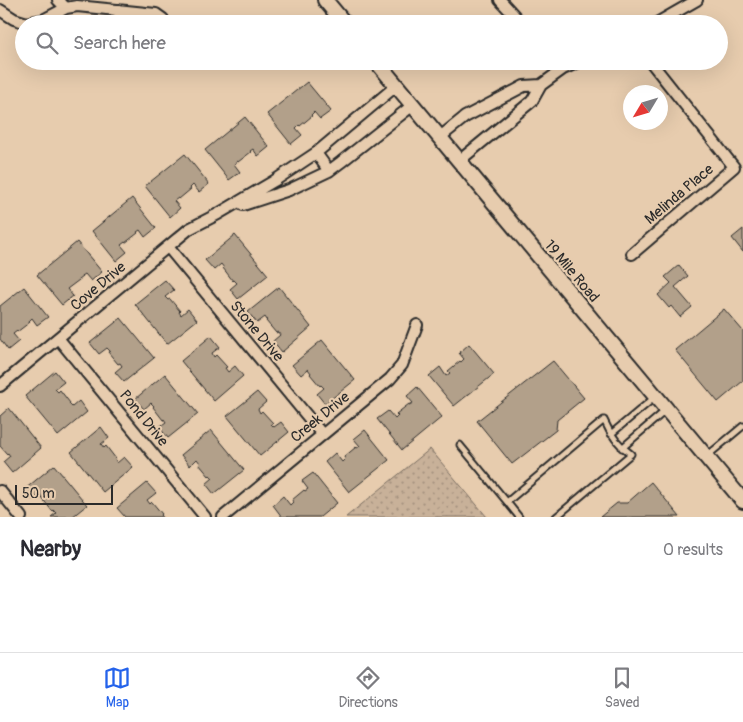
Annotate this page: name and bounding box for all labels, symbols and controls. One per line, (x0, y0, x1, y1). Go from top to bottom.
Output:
search box (15, 15, 728, 70)
icon: search (33, 29, 61, 57)
text: Search here (73, 31, 166, 55)
north arrow (623, 85, 668, 130)
street label: Melinda Place (641, 160, 718, 229)
street label: 19 Mile Road (540, 236, 603, 306)
street label: Cove Drive (67, 257, 130, 315)
street label: Stone Drive (226, 297, 288, 366)
street label: Pond Drive (115, 386, 173, 451)
street label: Creek Drive (287, 387, 354, 447)
scale bar (15, 482, 112, 505)
text: 50 m (22, 485, 55, 502)
text: Nearby (20, 536, 81, 563)
text: 0 results (663, 540, 723, 560)
tab: Map (103, 664, 131, 711)
tab: Directions (338, 664, 398, 711)
tab: Saved (605, 664, 640, 711)

